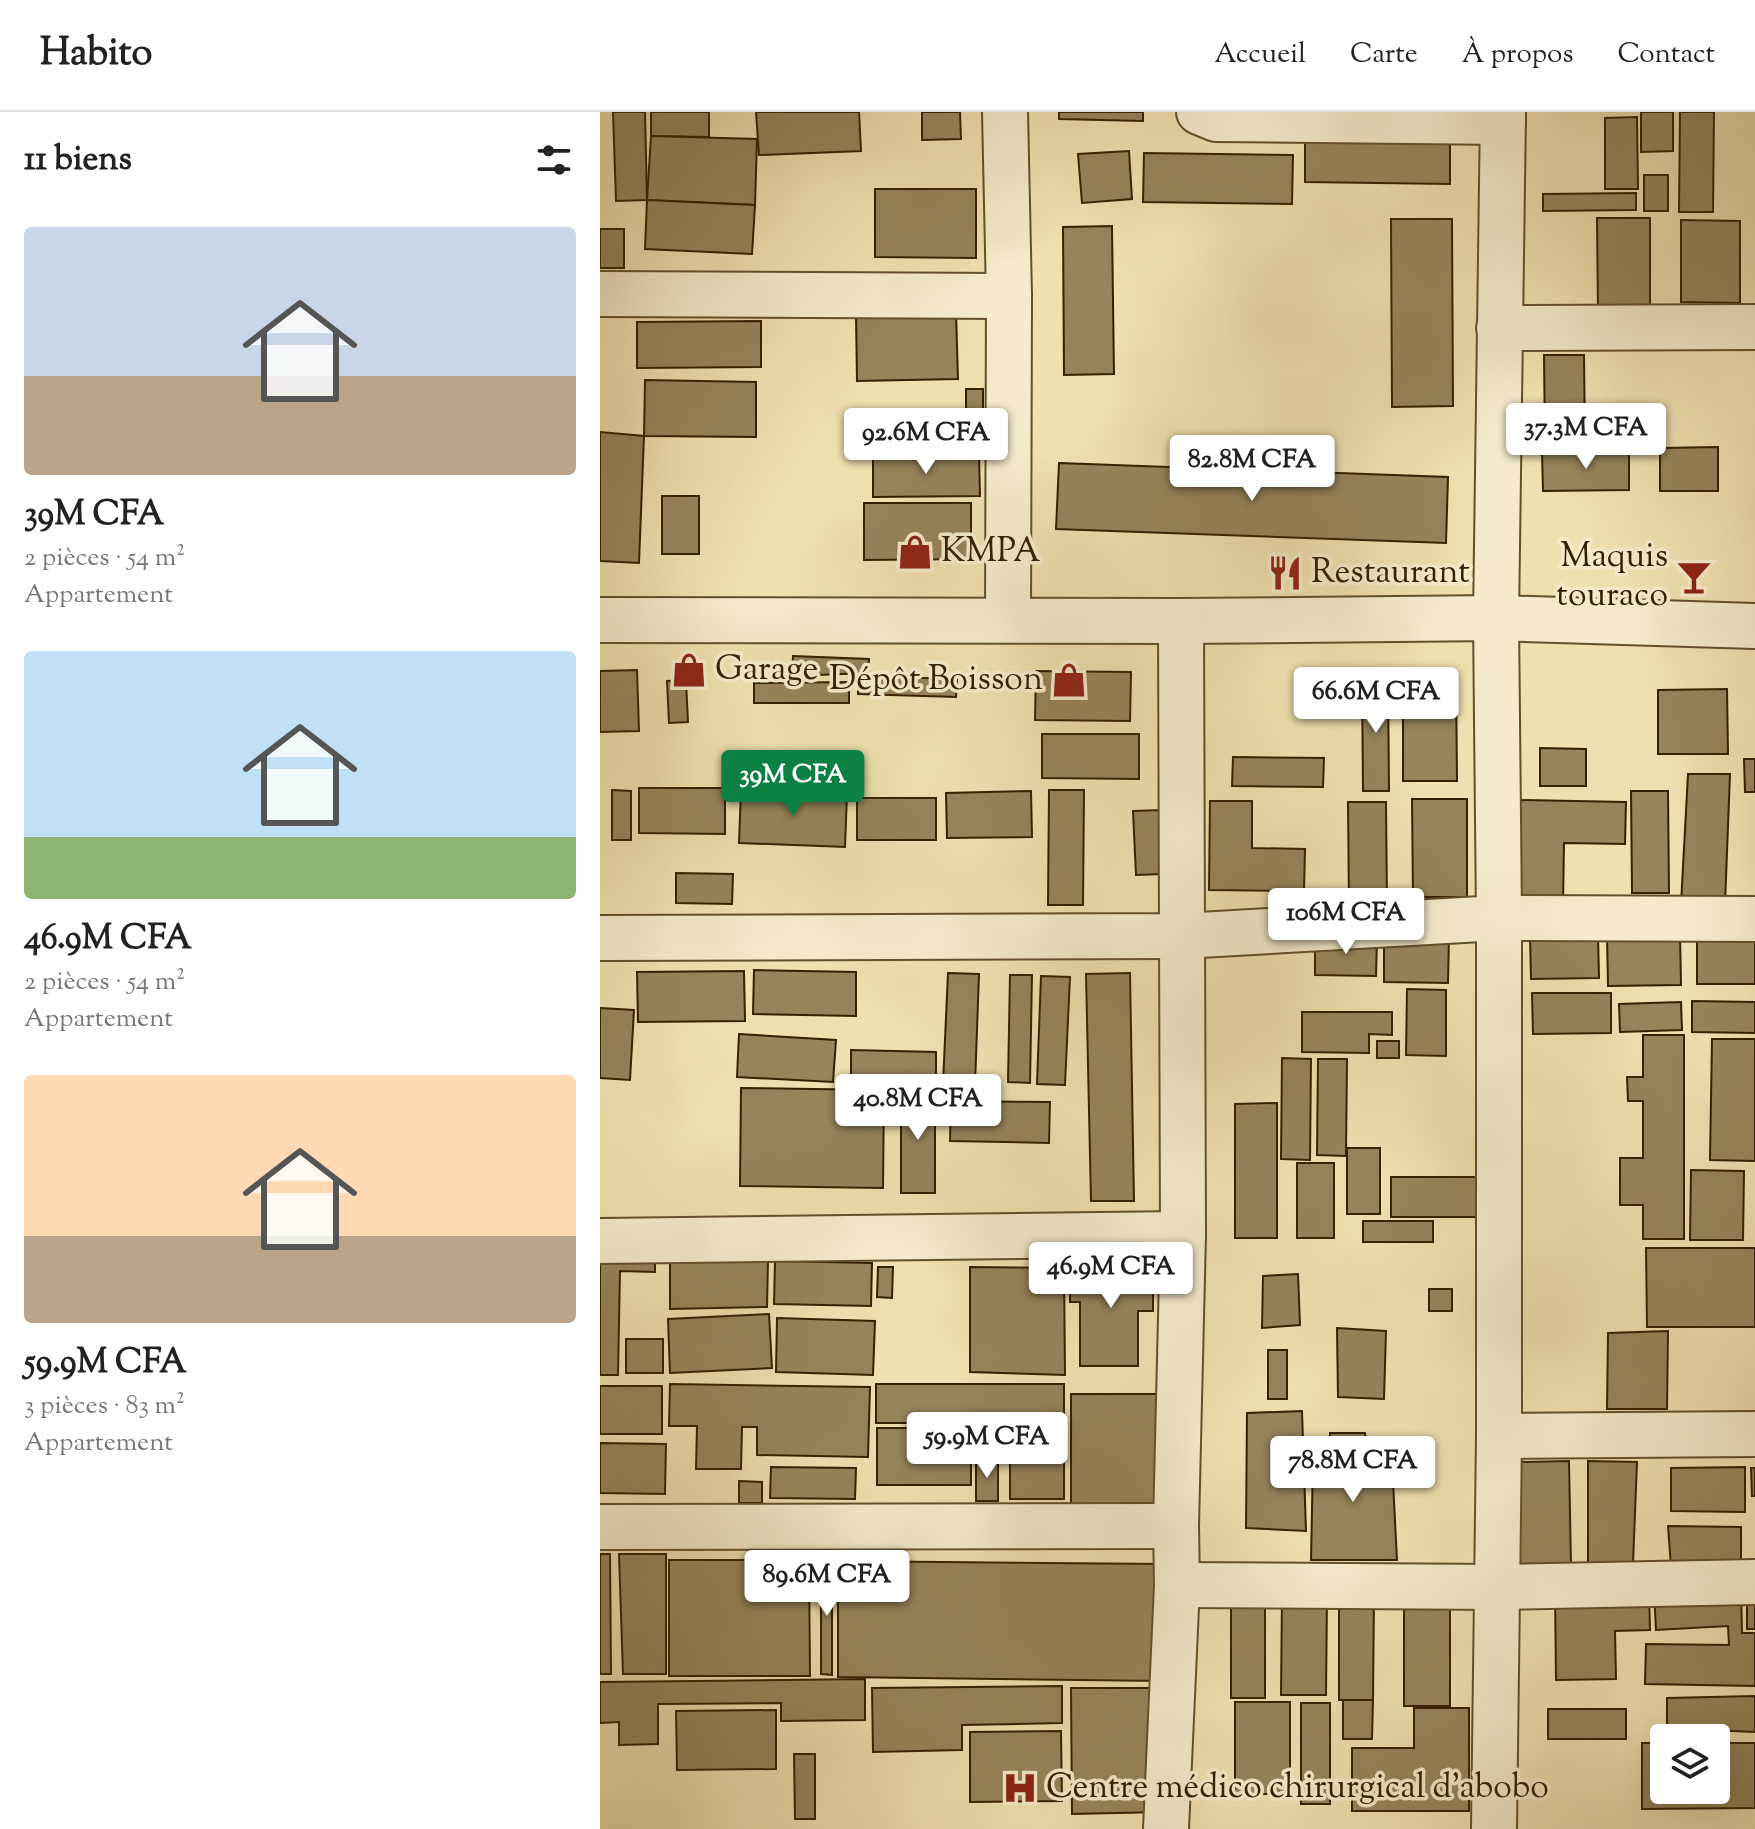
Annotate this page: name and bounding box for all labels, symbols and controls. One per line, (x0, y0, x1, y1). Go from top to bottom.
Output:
text: Habito (40, 28, 152, 82)
text: Accueil (1214, 35, 1306, 75)
text: Carte (1350, 35, 1418, 75)
text: À propos (1462, 35, 1573, 75)
text: Contact (1617, 35, 1715, 75)
text: 11 biens (24, 136, 132, 185)
icon: filters (532, 138, 576, 182)
icon: home (228, 279, 372, 423)
pin: 37.3M CFA (1494, 403, 1678, 471)
pin: 92.6M CFA (834, 408, 1018, 476)
text: 37.3M CFA (1524, 410, 1648, 447)
text: 92.6M CFA (862, 415, 990, 452)
pin: 82.8M CFA (1160, 435, 1344, 503)
text: 82.8M CFA (1188, 442, 1316, 479)
text: 39M CFA (24, 491, 164, 540)
place label: KMPA (941, 528, 1041, 577)
shop icon: KMPA (896, 533, 934, 571)
place label: Maquis touraco (1556, 533, 1668, 621)
text: 2 pièces · 54 m² (24, 540, 185, 577)
place label: Restaurant (1311, 549, 1470, 598)
restaurant icon: Restaurant (1266, 554, 1304, 592)
bar icon: Maquis touraco (1675, 558, 1713, 596)
text: Appartement (24, 577, 173, 614)
place label: Garage (715, 646, 818, 695)
shop icon: Garage (670, 651, 708, 689)
place label: Dépôt Boisson (829, 656, 1043, 705)
shop icon: Dépôt Boisson (1050, 661, 1088, 699)
pin: 66.6M CFA (1284, 667, 1468, 735)
text: 66.6M CFA (1312, 674, 1440, 711)
icon: home (228, 703, 372, 847)
pin: 39M CFA (719, 750, 867, 818)
text: 39M CFA (739, 757, 847, 794)
pin: 106M CFA (1263, 888, 1429, 956)
text: 106M CFA (1286, 895, 1406, 932)
text: 46.9M CFA (24, 915, 192, 964)
text: 2 pièces · 54 m² (24, 964, 185, 1001)
text: Appartement (24, 1001, 173, 1038)
pin: 40.8M CFA (826, 1074, 1010, 1142)
text: 40.8M CFA (853, 1081, 983, 1118)
icon: home (228, 1127, 372, 1271)
pin: 46.9M CFA (1019, 1242, 1203, 1310)
text: 46.9M CFA (1047, 1249, 1175, 1286)
text: 59.9M CFA (24, 1339, 187, 1388)
text: 3 pièces · 83 m² (24, 1388, 185, 1425)
pin: 59.9M CFA (895, 1412, 1079, 1480)
text: 59.9M CFA (925, 1419, 1049, 1456)
text: Appartement (24, 1425, 173, 1462)
pin: 78.8M CFA (1261, 1436, 1445, 1504)
text: 78.8M CFA (1288, 1443, 1418, 1480)
pin: 89.6M CFA (735, 1550, 919, 1618)
text: 89.6M CFA (763, 1557, 892, 1594)
map controls (1650, 1724, 1730, 1804)
button: layers (1650, 1724, 1730, 1804)
place label: Centre médico chirurgical d'abobo (1046, 1764, 1549, 1813)
hospital icon: Centre médico chirurgical d'abobo (1001, 1769, 1039, 1807)

